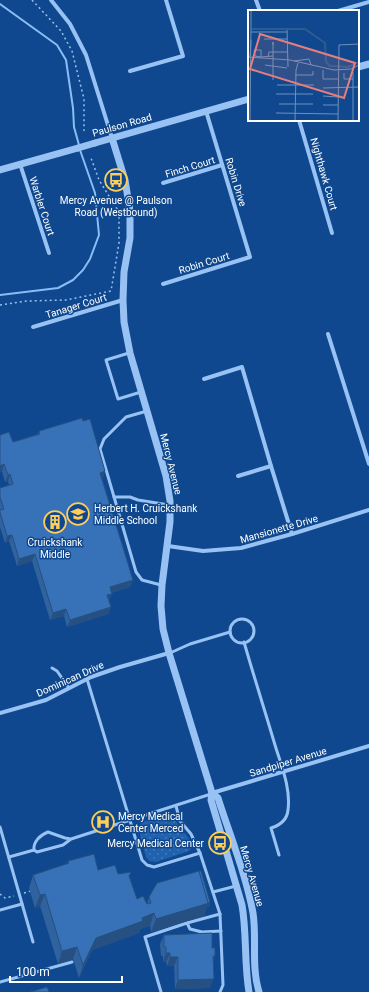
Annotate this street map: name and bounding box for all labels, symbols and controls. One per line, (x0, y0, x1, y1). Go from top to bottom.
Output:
inset map (248, 10, 359, 121)
street label: Paulson Road (91, 111, 153, 139)
street label: Nighthawk Court (308, 137, 340, 211)
street label: Finch Court (164, 154, 216, 180)
street label: Robin Drive (223, 156, 249, 208)
bus stop icon: Mercy Avenue @ Paulson Road (Westbound) (103, 167, 129, 193)
street label: Warbler Court (27, 175, 57, 237)
place label: Mercy Avenue @ Paulson Road (Westbound) (60, 195, 172, 219)
street label: Robin Court (177, 250, 231, 276)
street label: Tanager Court (44, 291, 108, 321)
street label: Mercy Avenue (158, 432, 184, 496)
school or university icon: Herbert H. Cruickshank Middle School (65, 501, 91, 527)
place label: Herbert H. Cruickshank Middle School (94, 503, 198, 526)
building icon: Cruickshank Middle (42, 509, 68, 535)
street label: Mansionette Drive (239, 513, 319, 545)
place label: Cruickshank Middle (28, 537, 83, 560)
street label: Dominican Drive (35, 659, 105, 699)
street label: Sandpiper Avenue (248, 745, 328, 779)
hospital icon: Mercy Medical Center Merced (90, 809, 116, 835)
place label: Mercy Medical Center Merced (118, 811, 183, 834)
bus stop icon: Mercy Medical Center (207, 830, 233, 856)
place label: Mercy Medical Center (107, 838, 205, 849)
street label: Mercy Avenue (238, 844, 266, 908)
scale bar (10, 958, 122, 984)
text: 100 m (16, 965, 50, 979)

